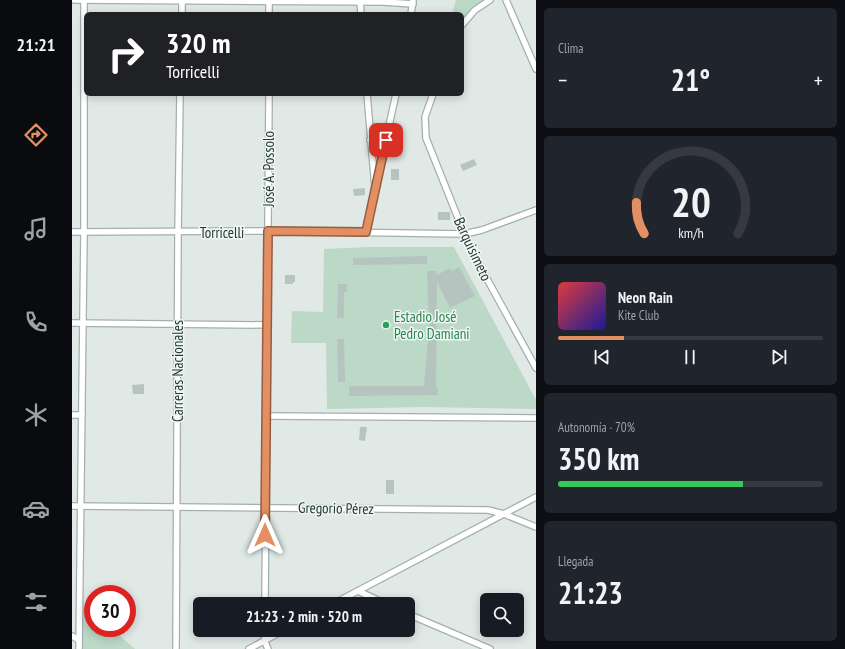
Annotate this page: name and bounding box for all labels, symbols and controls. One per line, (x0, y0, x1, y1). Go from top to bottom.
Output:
text: 320 m (166, 24, 230, 61)
icon: right (100, 28, 152, 80)
text: 21:21 (17, 33, 55, 56)
text: Clima (558, 40, 583, 57)
text: Torricelli (166, 60, 220, 83)
text: 21° (671, 60, 710, 99)
text: − (558, 66, 567, 94)
text: + (814, 66, 823, 94)
icon: directions (22, 121, 50, 149)
pin (369, 123, 403, 157)
icon: arrive (375, 129, 397, 151)
street label: José A. Possolo (259, 131, 278, 208)
text: 20 (671, 175, 710, 228)
street label: Barquisimeto (450, 214, 496, 284)
icon: music (22, 215, 50, 243)
street label: Torricelli (200, 223, 244, 242)
text: km/h (678, 223, 703, 242)
text: Neon Rain (618, 288, 673, 307)
place label: Estadio José Pedro Damiani (394, 307, 470, 343)
text: Kite Club (618, 307, 659, 324)
icon: phone (22, 308, 50, 336)
street label: Carreras Nacionales (168, 320, 187, 422)
marker: Estadio José Pedro Damiani (381, 320, 391, 330)
icon: previous (591, 346, 613, 368)
icon: pause (679, 346, 701, 368)
icon: next (768, 346, 790, 368)
icon: climate (22, 401, 50, 429)
text: Autonomía · 70% (558, 419, 635, 436)
text: 350 km (558, 439, 639, 478)
icon: car (22, 495, 50, 523)
street label: Gregorio Pérez (298, 498, 374, 518)
position arrow (244, 514, 286, 556)
text: Llegada (558, 553, 593, 570)
text: 21:23 (558, 573, 623, 612)
speed limit sign: 30 (84, 585, 136, 637)
icon: filters (22, 588, 50, 616)
map controls (480, 593, 524, 637)
button: search (480, 593, 524, 637)
text: 21:23 · 2 min · 520 m (246, 607, 362, 626)

